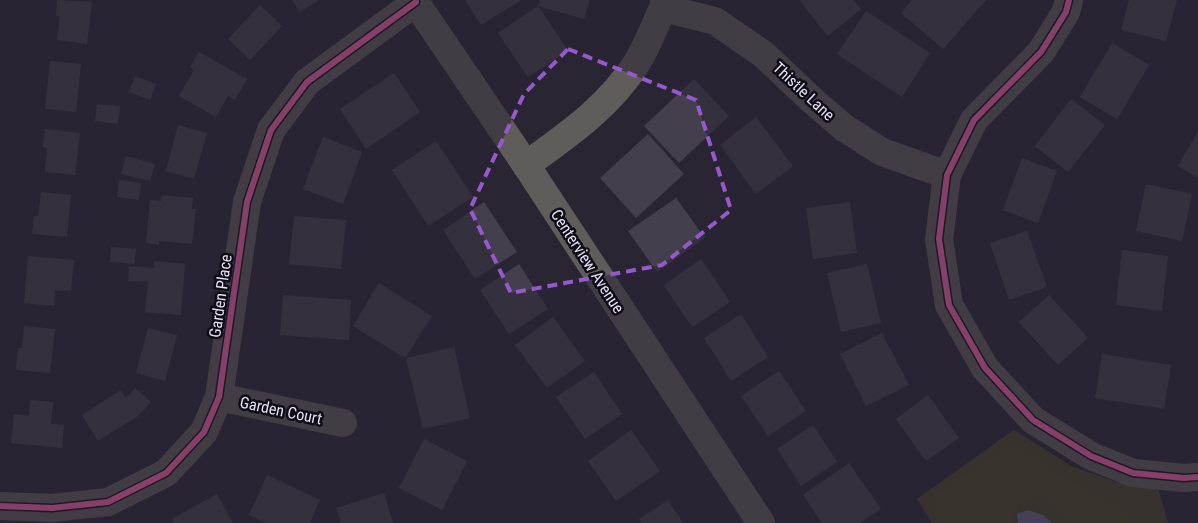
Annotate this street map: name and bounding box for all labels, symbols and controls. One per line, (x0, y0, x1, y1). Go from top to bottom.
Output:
street label: Thistle Lane (769, 58, 838, 125)
street label: Centerview Avenue (547, 206, 628, 317)
street label: Garden Place (205, 253, 236, 339)
street label: Garden Court (238, 393, 324, 429)

